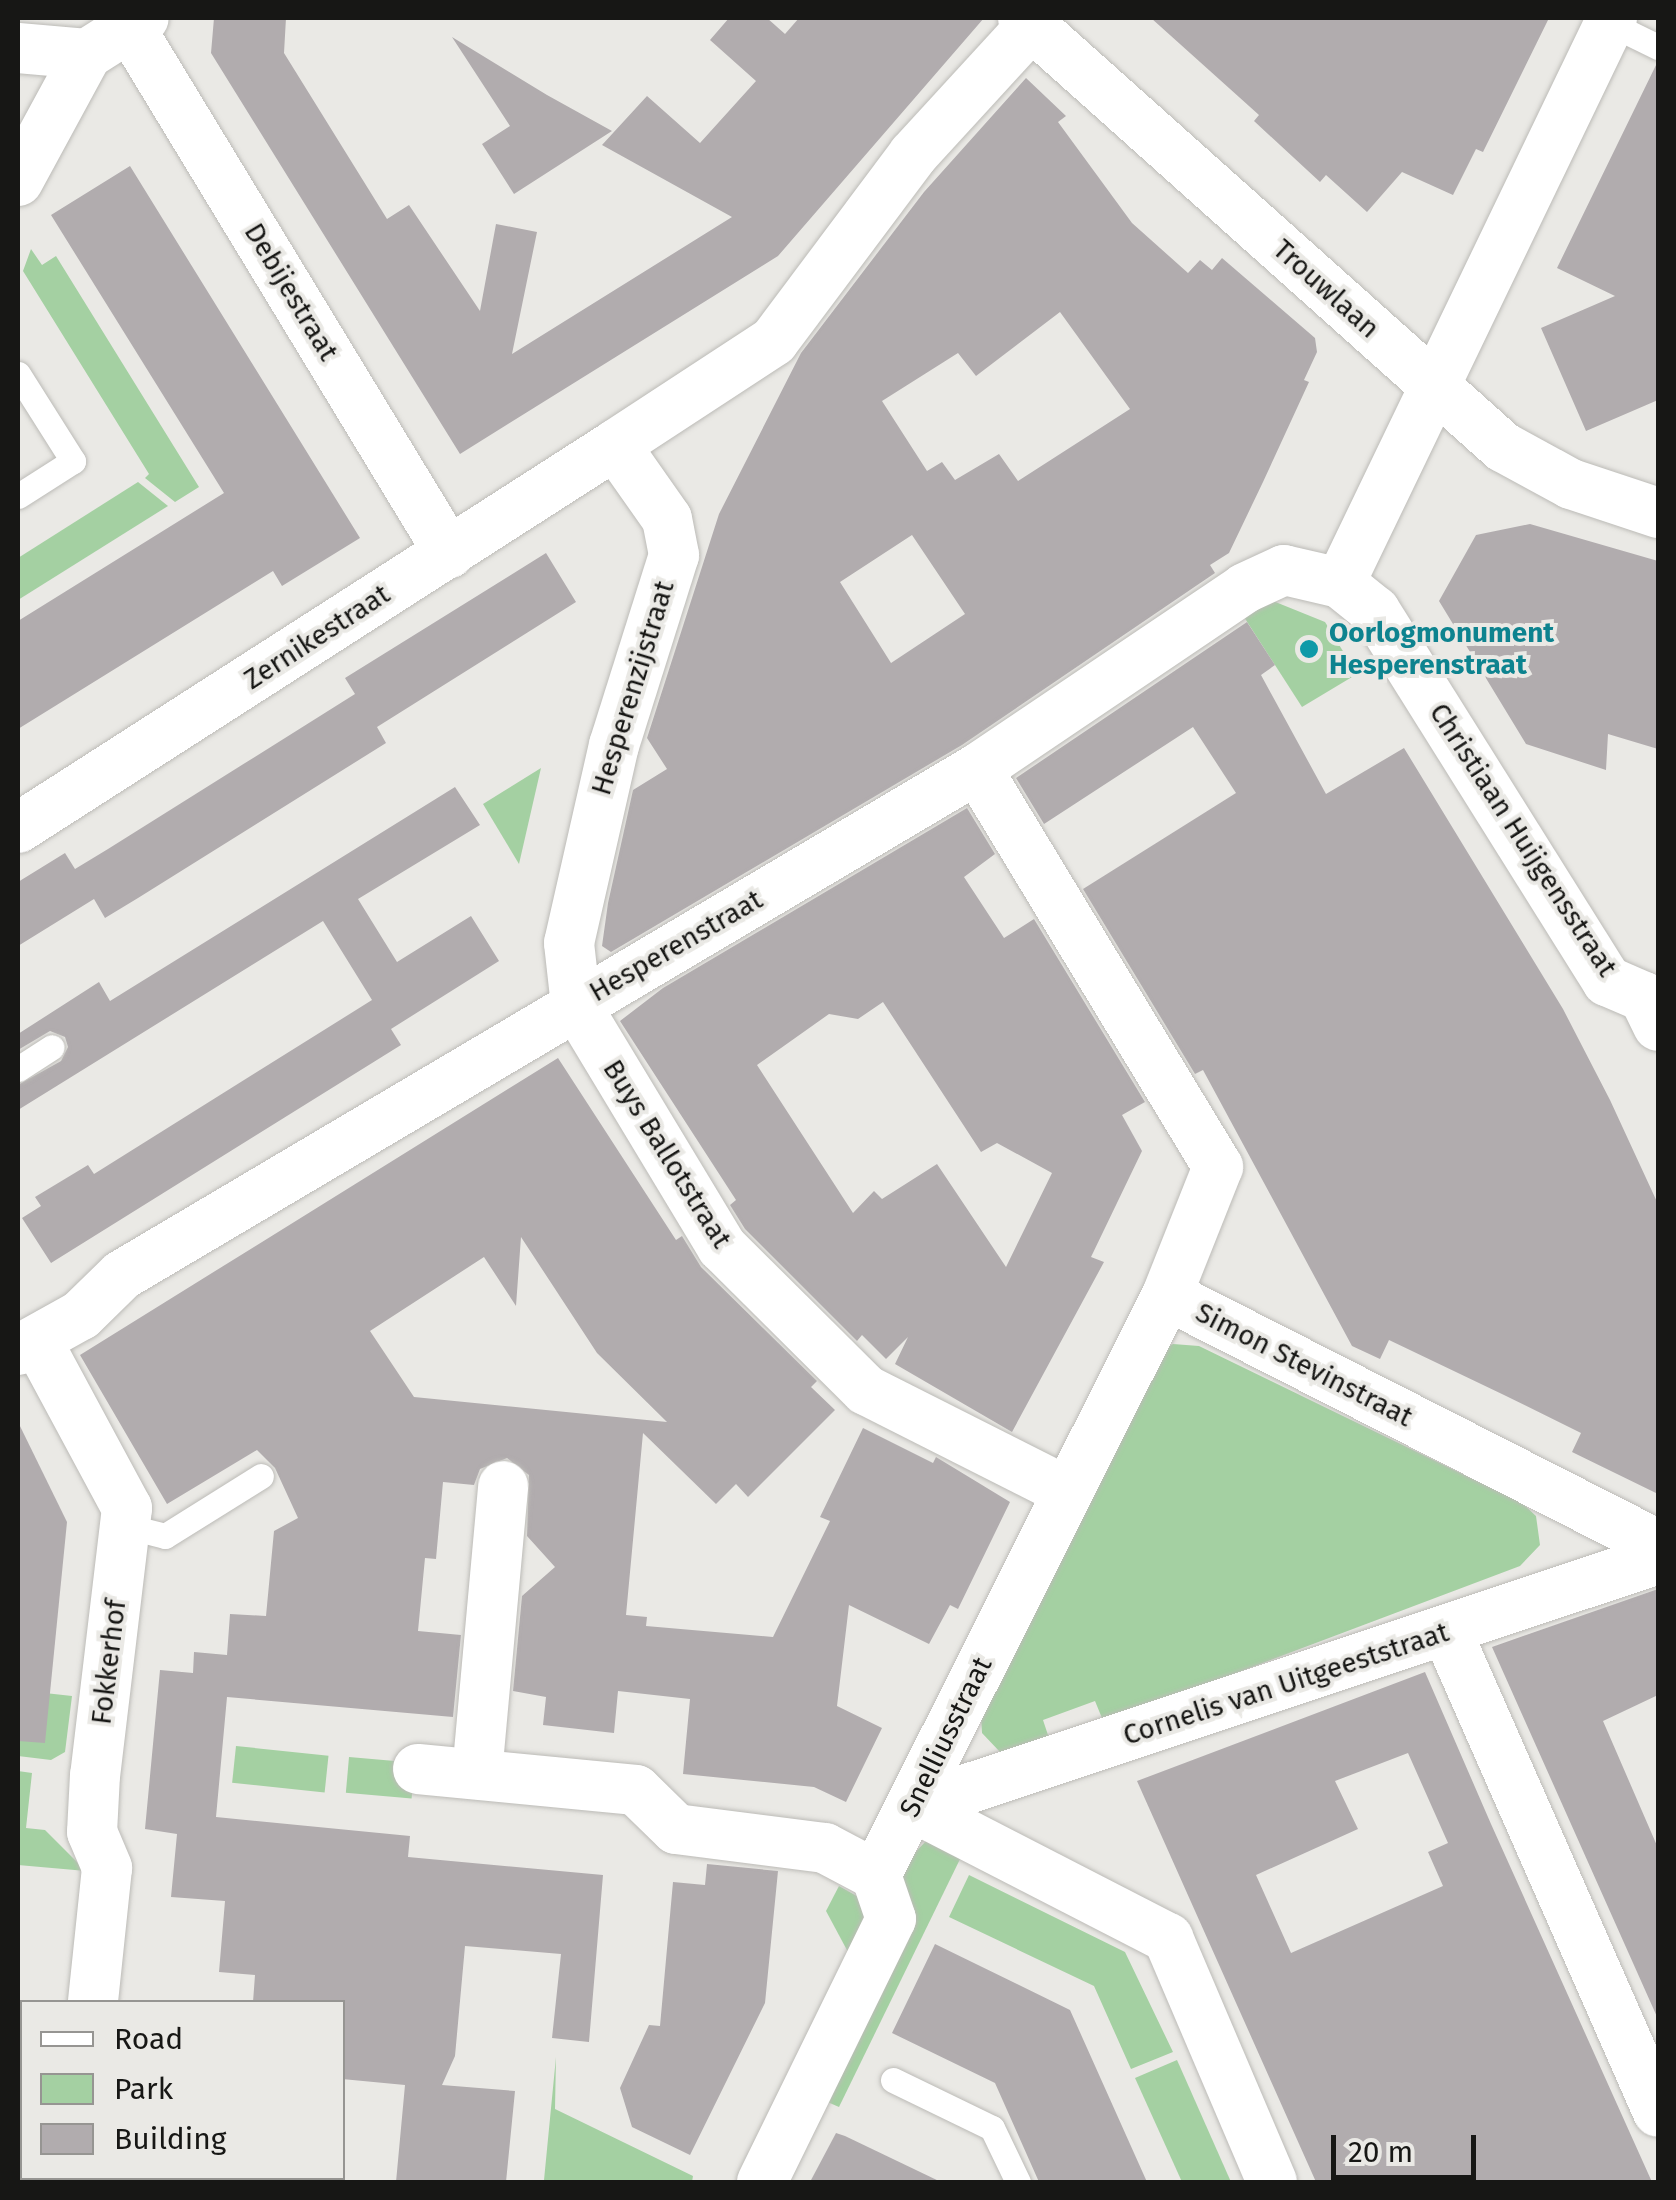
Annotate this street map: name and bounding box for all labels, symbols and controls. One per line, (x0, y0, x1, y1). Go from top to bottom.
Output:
street label: Debijestraat (237, 217, 345, 367)
street label: Trouwlaan (1266, 233, 1386, 345)
street label: Zernikestraat (238, 577, 396, 697)
street label: Hesperenzijstraat (584, 577, 682, 799)
place label: Oorlogmonument Hesperenstraat (1329, 616, 1554, 682)
marker: Oorlogmonument Hesperenstraat (1298, 638, 1320, 660)
street label: Christiaan Huijgensstraat (1422, 697, 1624, 983)
street label: Hesperenstraat (583, 883, 769, 1009)
street label: Buys Ballotstraat (596, 1054, 738, 1254)
street label: Simon Stevinstraat (1190, 1296, 1418, 1434)
street label: Fokkerhof (85, 1598, 133, 1726)
street label: Cornelis van Uitgeeststraat (1119, 1615, 1453, 1753)
street label: Snelliusstraat (893, 1652, 999, 1822)
legend (20, 2000, 345, 2180)
text: Road (114, 2021, 183, 2057)
text: Park (114, 2071, 173, 2107)
scale bar (1336, 2115, 1481, 2177)
text: Building (114, 2121, 226, 2157)
text: 20 m (1348, 2134, 1413, 2170)

